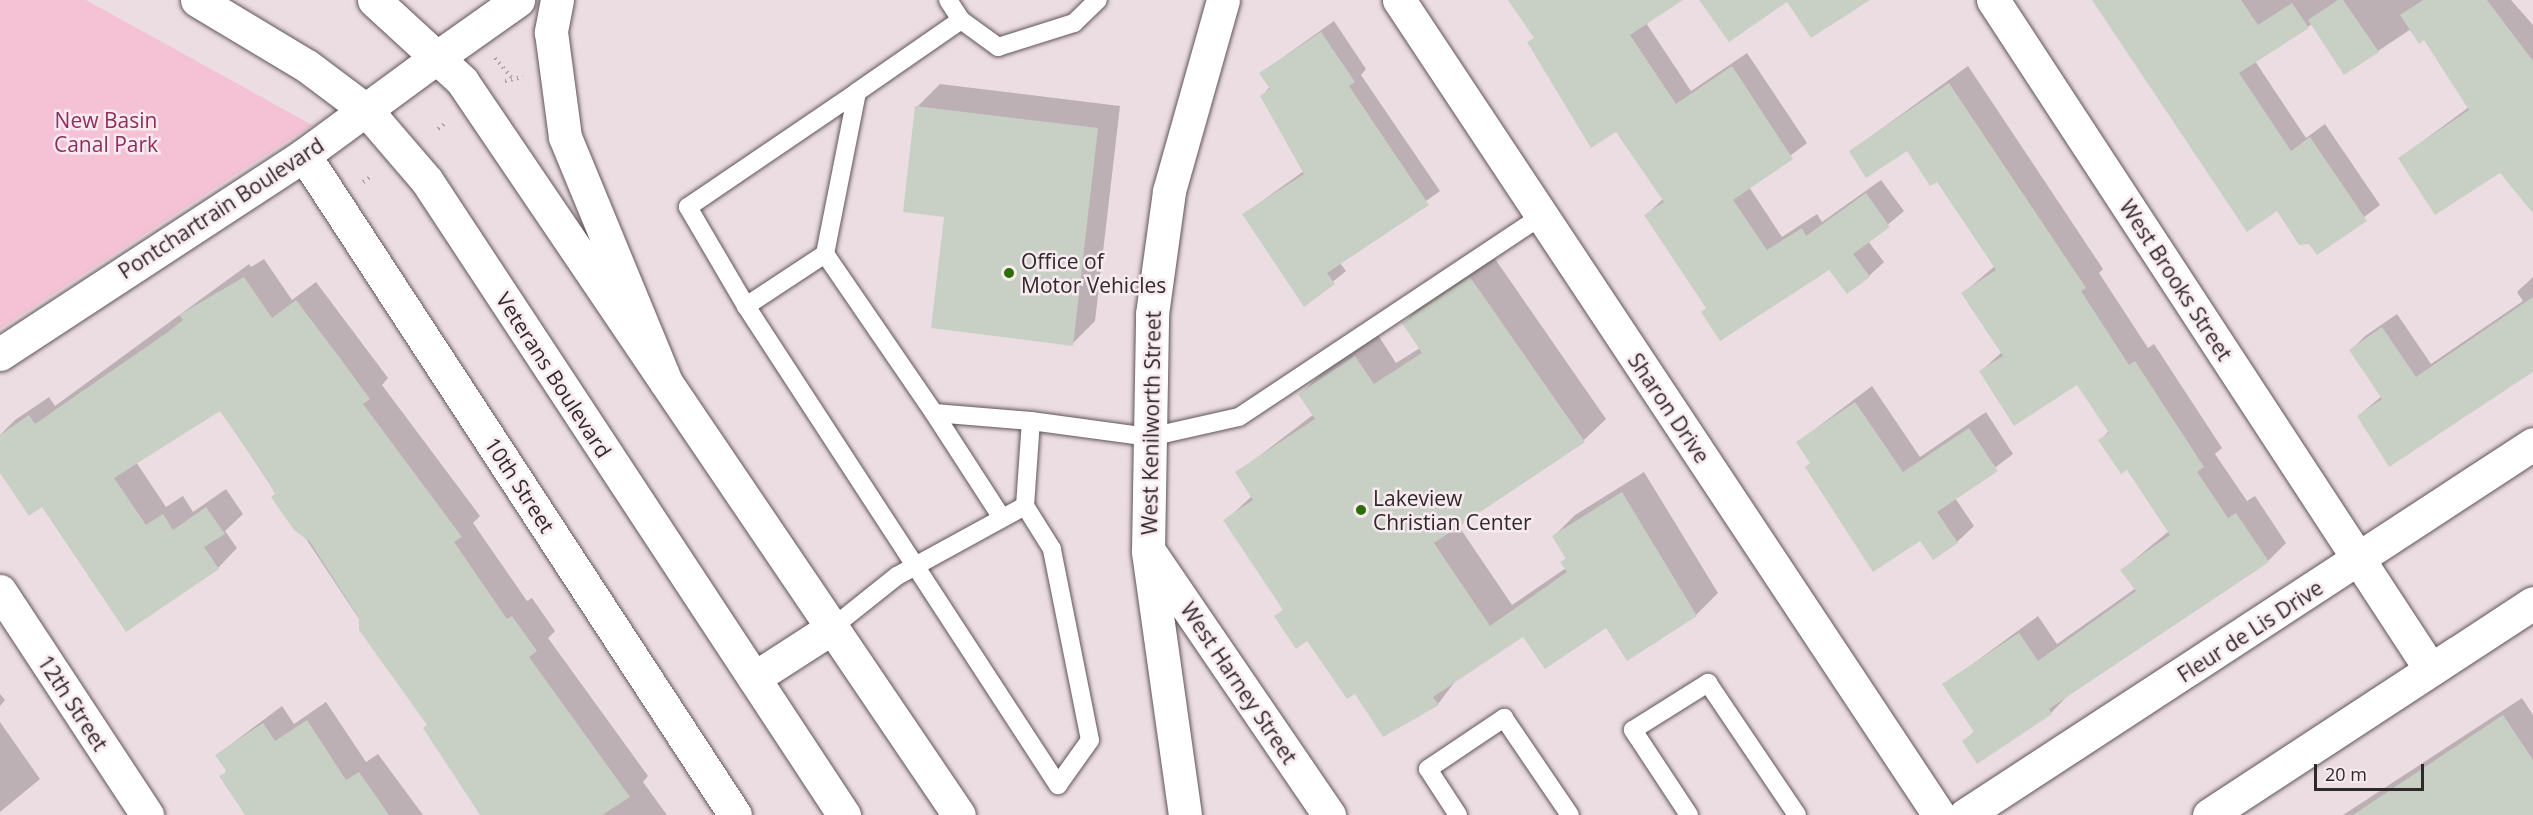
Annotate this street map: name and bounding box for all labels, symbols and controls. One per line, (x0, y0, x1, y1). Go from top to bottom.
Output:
park label: New Basin Canal Park (54, 107, 158, 157)
street label: Pontchartrain Boulevard (114, 132, 328, 284)
street label: West Brooks Street (2115, 195, 2237, 365)
place label: Office of Motor Vehicles (1021, 248, 1166, 298)
marker: Office of Motor Vehicles (1002, 266, 1016, 280)
street label: Veterans Boulevard (491, 288, 617, 462)
street label: West Kenilworth Street (1136, 311, 1166, 535)
street label: Sharon Drive (1623, 348, 1715, 468)
street label: 10th Street (480, 433, 560, 537)
place label: Lakeview Christian Center (1373, 485, 1532, 535)
marker: Lakeview Christian Center (1354, 503, 1368, 517)
street label: Fleur de Lis Drive (2173, 575, 2327, 687)
street label: West Harney Street (1176, 598, 1302, 768)
street label: 12th Street (33, 651, 113, 755)
scale bar (2317, 752, 2426, 790)
text: 20 m (2325, 762, 2367, 786)

